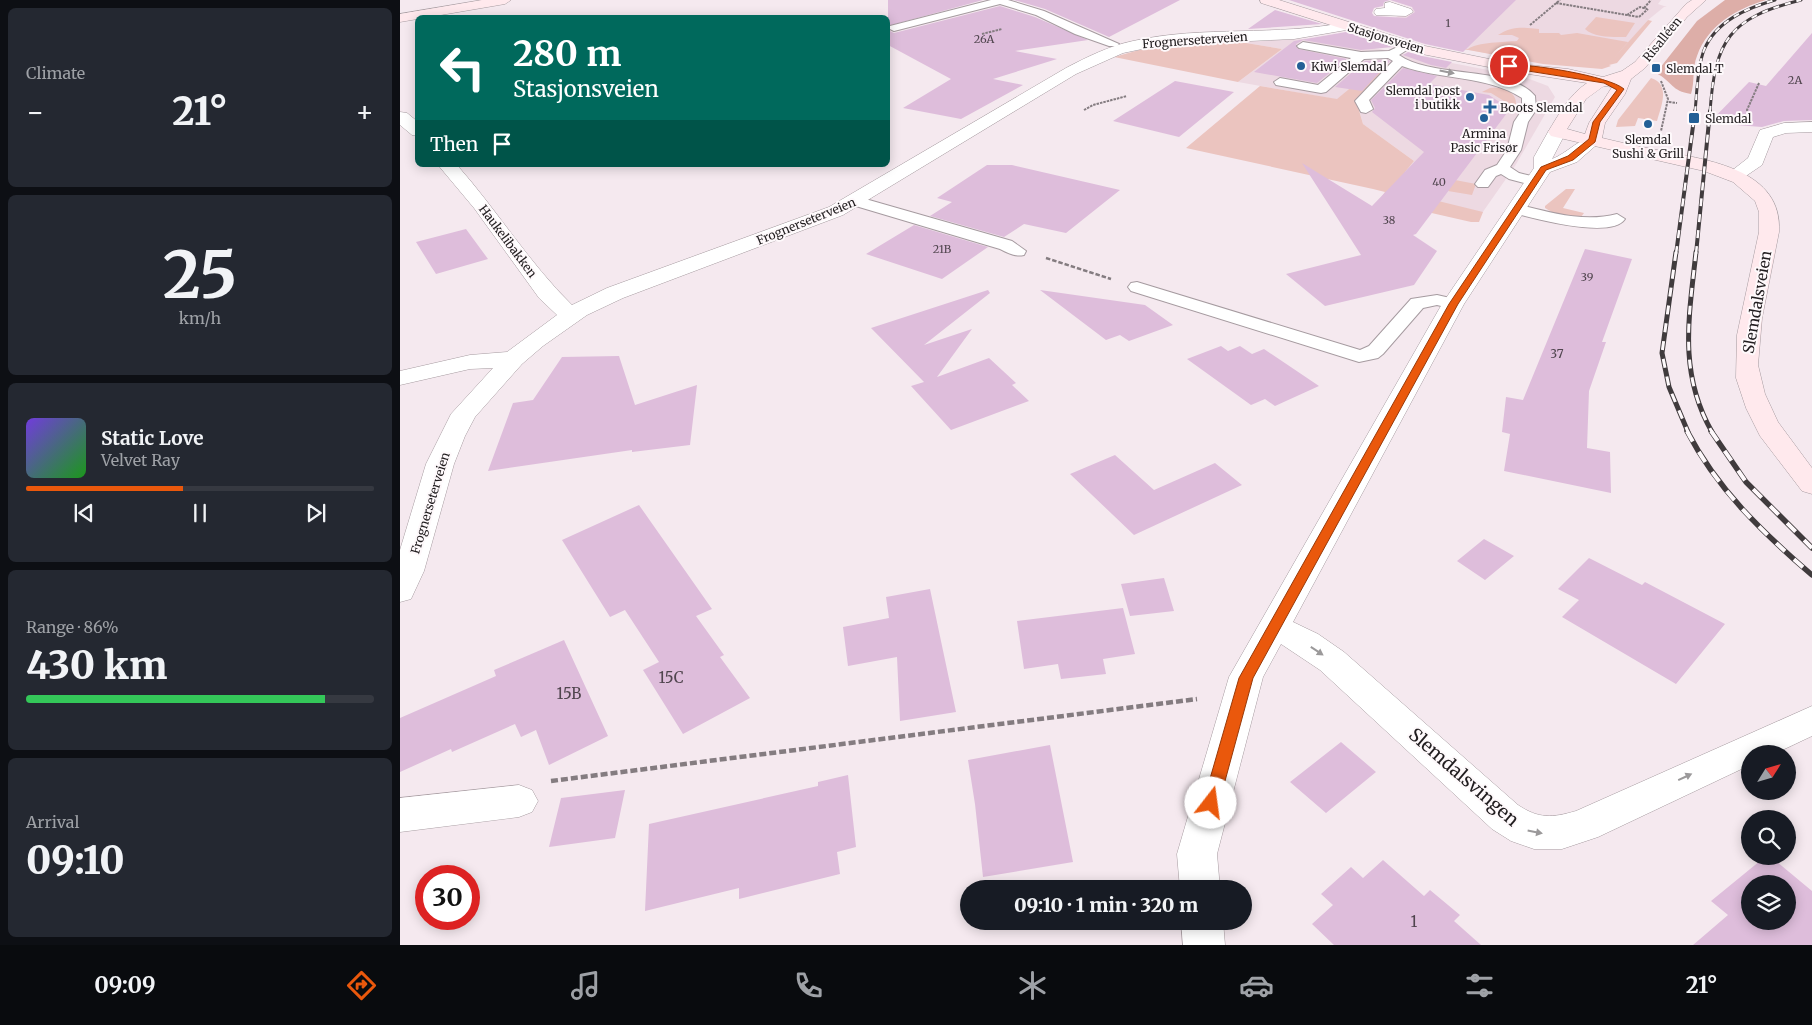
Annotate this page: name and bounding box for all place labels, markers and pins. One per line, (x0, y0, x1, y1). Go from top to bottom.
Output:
pin (1488, 45, 1530, 87)
place label: Kiwi Slemdal (1311, 59, 1387, 74)
marker: Kiwi Slemdal (1295, 60, 1307, 72)
place label: Slemdal T (1666, 61, 1724, 76)
marker: Slemdal T (1650, 62, 1662, 74)
place label: Slemdal post i butikk (1385, 83, 1460, 112)
marker: Slemdal post i butikk (1464, 91, 1476, 103)
place label: Boots Slemdal (1500, 100, 1583, 115)
marker: Boots Slemdal (1484, 101, 1496, 113)
marker: Slemdal (1687, 111, 1701, 125)
place label: Slemdal (1705, 111, 1752, 126)
marker: Armina Pasic Frisør (1478, 112, 1490, 124)
marker: Slemdal Sushi & Grill (1642, 118, 1654, 130)
place label: Armina Pasic Frisør (1450, 126, 1518, 155)
place label: Slemdal Sushi & Grill (1612, 132, 1684, 161)

